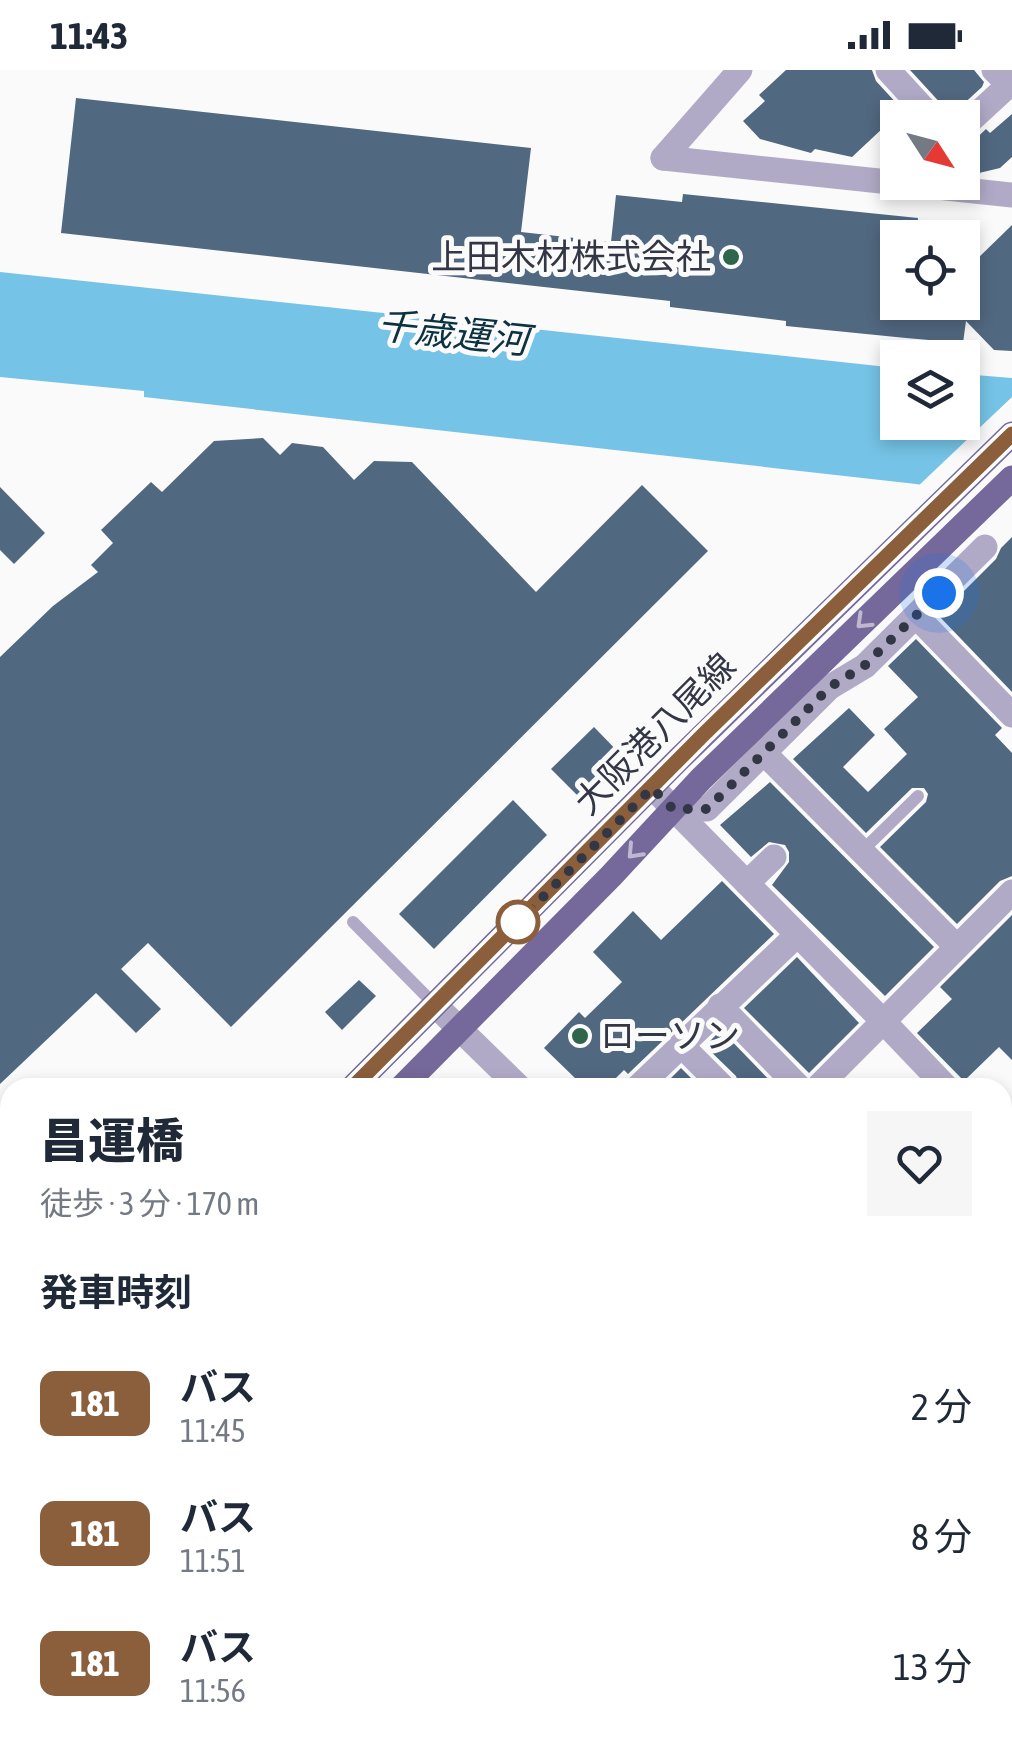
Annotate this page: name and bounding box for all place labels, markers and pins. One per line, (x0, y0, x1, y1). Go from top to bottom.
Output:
place label: 上田木材株式会社 (431, 236, 711, 276)
marker: 上田木材株式会社 (720, 246, 742, 268)
unlabelled marker (497, 901, 539, 943)
place label: ローソン (600, 1015, 740, 1055)
marker: ローソン (569, 1025, 591, 1047)

